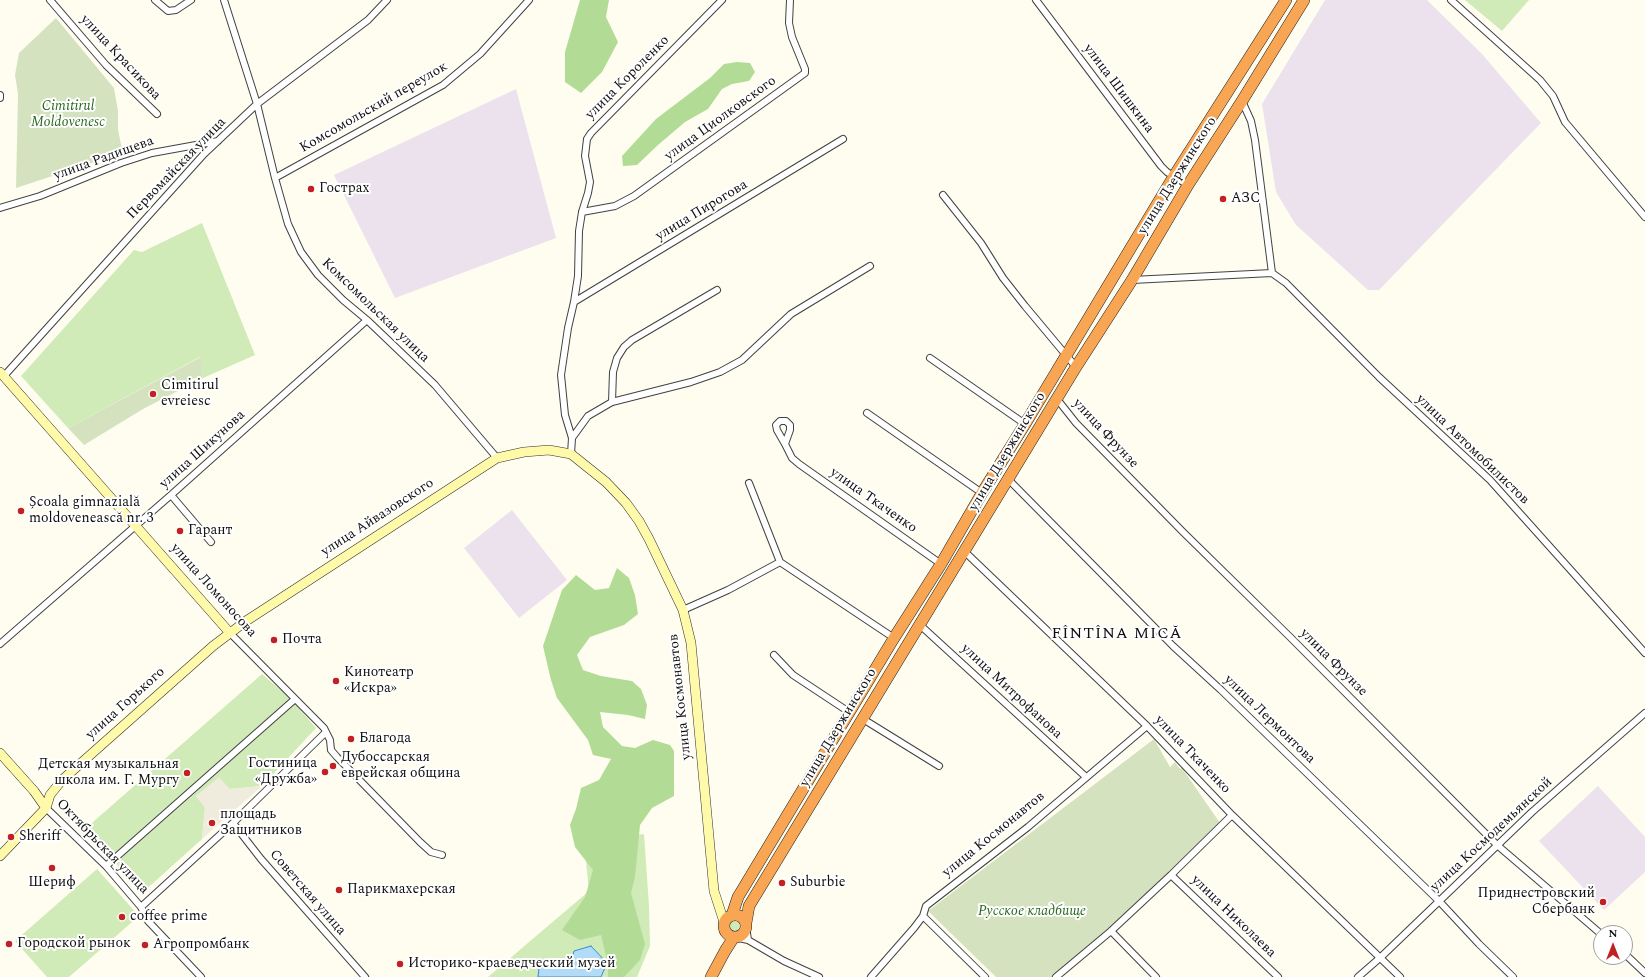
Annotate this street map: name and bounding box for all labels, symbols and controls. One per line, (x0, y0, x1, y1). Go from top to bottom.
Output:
street label: улица Красикова (76, 12, 164, 104)
street label: улица Короленко (583, 33, 673, 123)
street label: улица Шишкина (1079, 41, 1157, 137)
street label: Комсомольский переулок (297, 59, 451, 157)
street label: улица Циолковского (662, 73, 780, 165)
park label: Cimitirul Moldovenesc (31, 99, 105, 132)
street label: улица Дзержинского (1135, 114, 1221, 238)
street label: Первомайская улица (124, 115, 230, 223)
street label: улица Радищева (52, 133, 156, 185)
street label: улица Пирогова (653, 177, 751, 245)
place label: Гострах (319, 181, 369, 197)
marker: Гострах (306, 184, 316, 194)
place label: АЗС (1231, 191, 1260, 207)
marker: АЗС (1218, 194, 1228, 204)
street label: Комсомольская улица (318, 255, 432, 367)
place label: Cimitirul evreiesc (161, 378, 219, 410)
marker: Cimitirul evreiesc (148, 389, 158, 399)
street label: улица Дзержинского (966, 390, 1050, 514)
street label: улица Автомобилистов (1412, 392, 1532, 508)
street label: улица Фрунзе (1069, 396, 1141, 472)
street label: улица Шикунова (157, 407, 249, 493)
street label: улица Ткаченко (826, 465, 920, 537)
street label: улица Айвазовского (319, 475, 437, 561)
place label: Școala gimnazială moldovenească nr. 3 (29, 495, 154, 528)
marker: Școala gimnazială moldovenească nr. 3 (16, 506, 26, 516)
place label: Гарант (188, 523, 232, 539)
marker: Гарант (175, 526, 185, 536)
street label: улица Ломоносова (166, 541, 260, 641)
district label: FÎNTÎNA MICĂ (1051, 625, 1183, 645)
street label: улица Фрунзе (1296, 626, 1370, 700)
place label: Почта (282, 632, 322, 648)
street label: улица Космонавтов (666, 633, 696, 761)
marker: Почта (269, 635, 279, 645)
street label: улица Митрофанова (957, 641, 1065, 743)
street label: улица Горького (83, 664, 169, 744)
place label: Кинотеатр «Искра» (344, 665, 414, 698)
street label: улица Дзержинского (797, 666, 881, 790)
street label: улица Лермонтова (1220, 672, 1318, 768)
marker: Кинотеатр «Искра» (331, 676, 341, 686)
street label: улица Ткаченко (1150, 712, 1234, 798)
place label: Благода (359, 731, 411, 747)
marker: Благода (346, 734, 356, 744)
place label: Дубоссарская еврейская община (341, 750, 460, 782)
place label: Гостиница «Дружба» (248, 756, 317, 788)
place label: Детская музыкальная школа им. Г. Мургу (38, 757, 179, 790)
marker: Дубоссарская еврейская община (328, 761, 338, 771)
marker: Гостиница «Дружба» (320, 767, 330, 777)
marker: Детская музыкальная школа им. Г. Мургу (182, 768, 192, 778)
street label: улица Космодемьянской (1428, 774, 1556, 896)
street label: улица Космонавтов (940, 789, 1048, 881)
street label: Октябрьская улица (52, 796, 152, 898)
place label: площадь Защитников (220, 807, 302, 840)
marker: площадь Защитников (207, 818, 217, 828)
place label: Sheriff (19, 829, 61, 845)
marker: Sheriff (6, 832, 16, 842)
street label: Советская улица (265, 847, 349, 939)
marker: Шериф (47, 863, 57, 873)
street label: улица Николаева (1187, 872, 1279, 962)
place label: Шериф (28, 875, 76, 891)
place label: Suburbie (790, 875, 846, 891)
marker: Suburbie (777, 878, 787, 888)
place label: Парикмахерская (347, 882, 456, 898)
marker: Парикмахерская (334, 885, 344, 895)
place label: Приднестровский Сбербанк (1478, 886, 1595, 918)
marker: Приднестровский Сбербанк (1598, 897, 1608, 907)
park label: Русское кладбище (978, 904, 1086, 920)
place label: coffee prime (130, 909, 208, 925)
marker: coffee prime (117, 912, 127, 922)
north arrow (1593, 925, 1633, 965)
text: N (1609, 925, 1617, 942)
place label: Городской рынок (17, 936, 131, 952)
place label: Агропромбанк (153, 937, 250, 953)
marker: Городской рынок (4, 939, 14, 949)
marker: Агропромбанк (140, 940, 150, 950)
place label: Историко-краеведческий музей (408, 956, 615, 972)
marker: Историко-краеведческий музей (395, 959, 405, 969)

